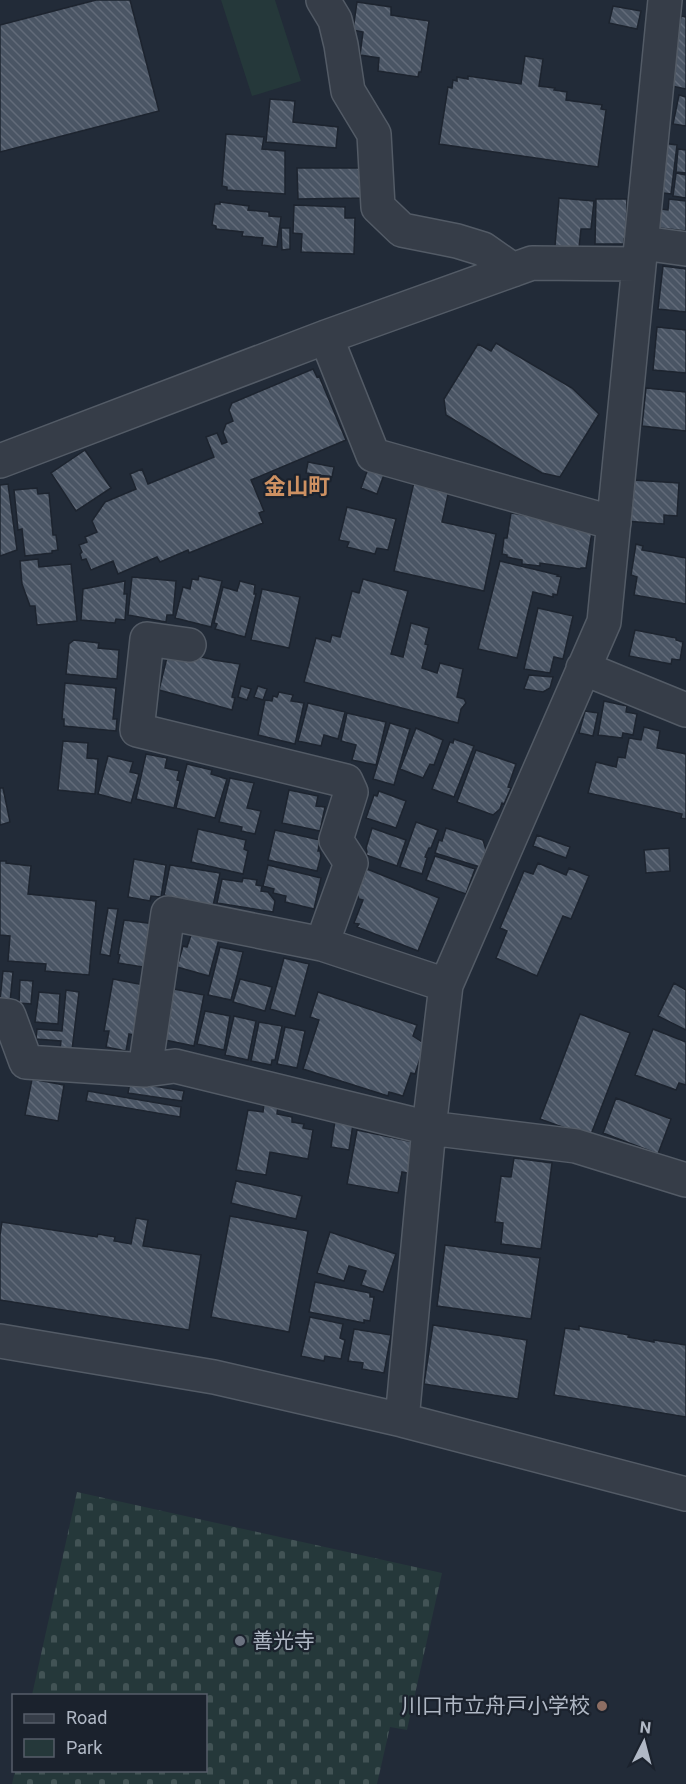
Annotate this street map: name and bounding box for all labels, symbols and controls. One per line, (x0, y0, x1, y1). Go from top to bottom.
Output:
district label: 金山町 (264, 474, 330, 499)
place label: 善光寺 (252, 1629, 315, 1653)
marker: 善光寺 (233, 1634, 247, 1648)
legend (12, 1694, 207, 1772)
place label: 川口市立舟戸小学校 (401, 1694, 590, 1718)
marker: 川口市立舟戸小学校 (595, 1699, 609, 1713)
text: Road (66, 1707, 107, 1728)
north arrow (614, 1712, 674, 1772)
text: N (639, 1718, 652, 1738)
text: Park (66, 1737, 103, 1758)

